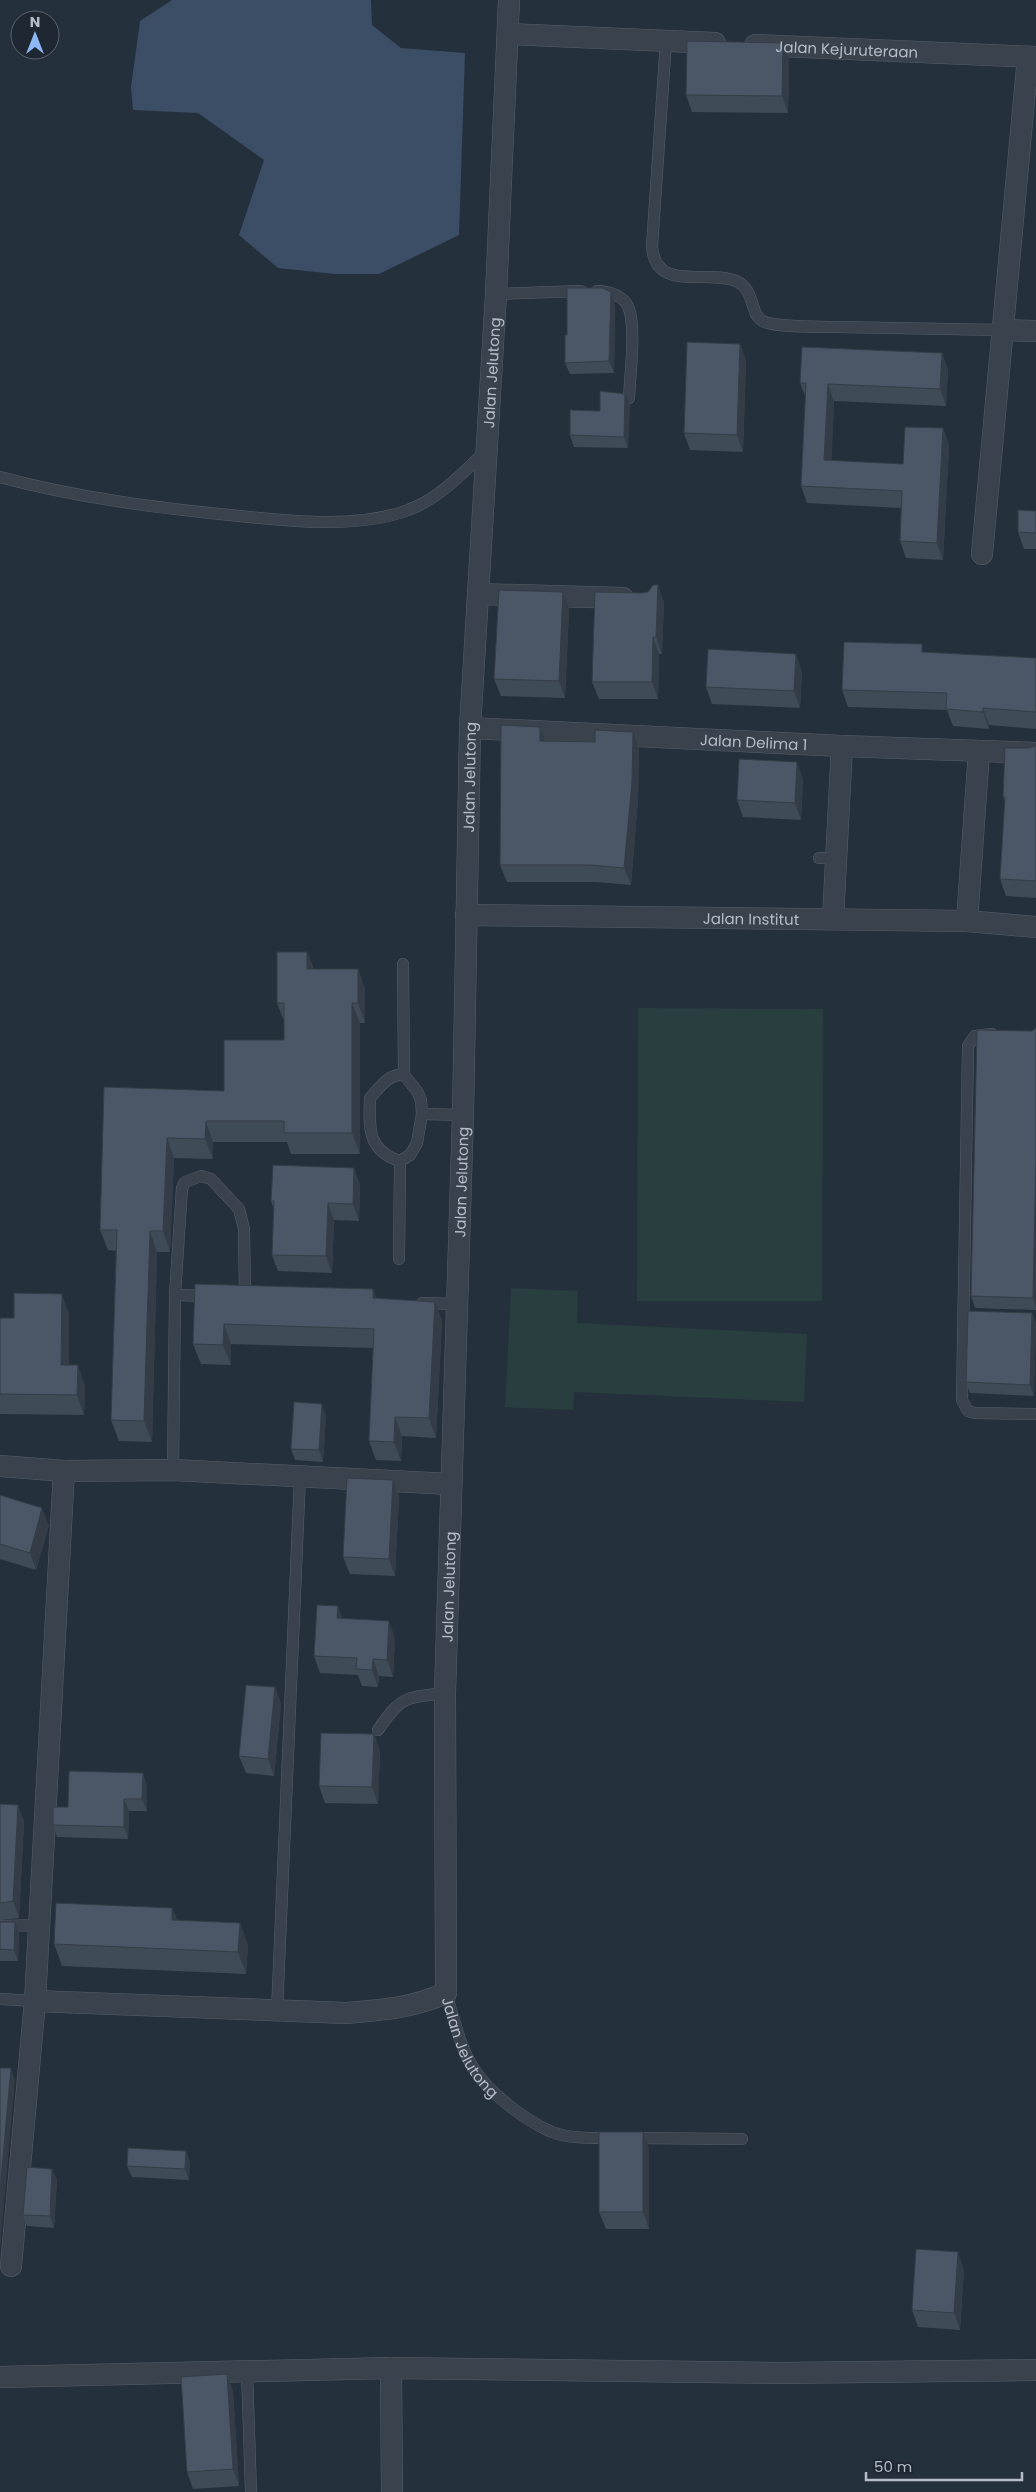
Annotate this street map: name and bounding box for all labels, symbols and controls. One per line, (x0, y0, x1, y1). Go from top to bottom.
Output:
north arrow (10, 10, 60, 60)
text: N (30, 12, 40, 32)
street label: Jalan Kejuruteraan (775, 35, 919, 62)
street label: Jalan Jelutong (477, 317, 505, 429)
street label: Jalan Jelutong (458, 721, 481, 833)
street label: Jalan Delima 1 (700, 729, 808, 755)
street label: Jalan Institut (703, 907, 799, 929)
street label: Jalan Jelutong (449, 1126, 473, 1238)
street label: Jalan Jelutong (436, 1531, 461, 1643)
street label: Jalan Jelutong (437, 1994, 504, 2102)
scale bar (866, 2450, 1022, 2482)
text: 50 m (874, 2456, 912, 2477)

